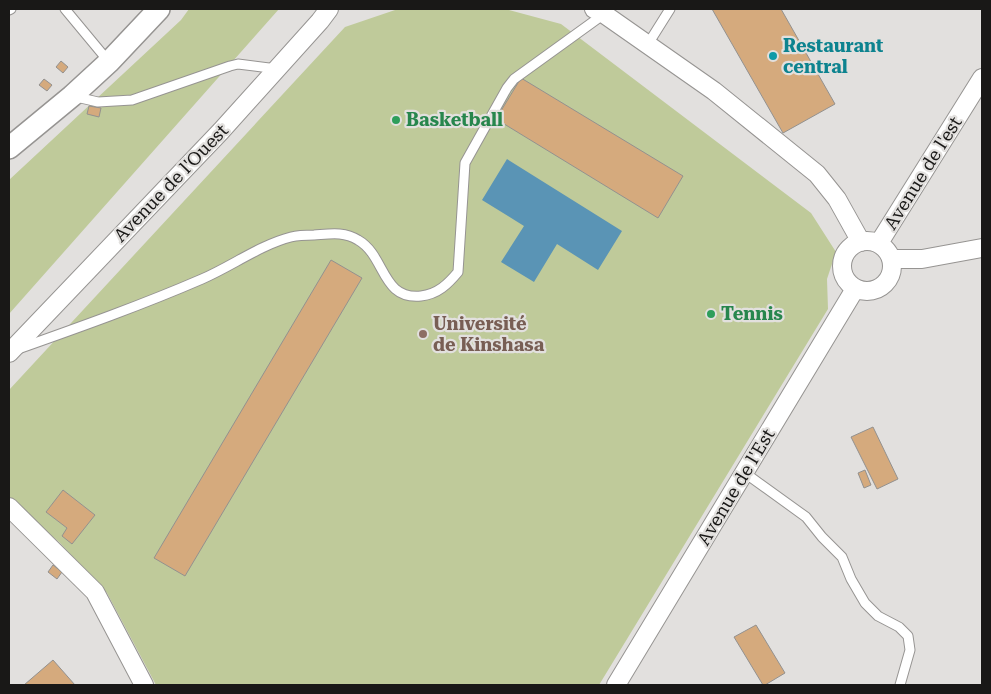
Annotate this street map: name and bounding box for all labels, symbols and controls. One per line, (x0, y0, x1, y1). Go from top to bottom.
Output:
place label: Restaurant central (783, 35, 883, 77)
marker: Restaurant central (767, 50, 779, 62)
place label: Basketball (406, 109, 503, 130)
street label: Avenue de l'est (879, 112, 966, 233)
marker: Basketball (390, 114, 402, 126)
street label: Avenue de l'Ouest (109, 119, 232, 246)
place label: Tennis (721, 303, 783, 324)
marker: Tennis (705, 308, 717, 320)
place label: Université de Kinshasa (433, 313, 545, 355)
marker: Université de Kinshasa (417, 328, 429, 340)
street label: Avenue de l'Est (693, 425, 779, 549)

